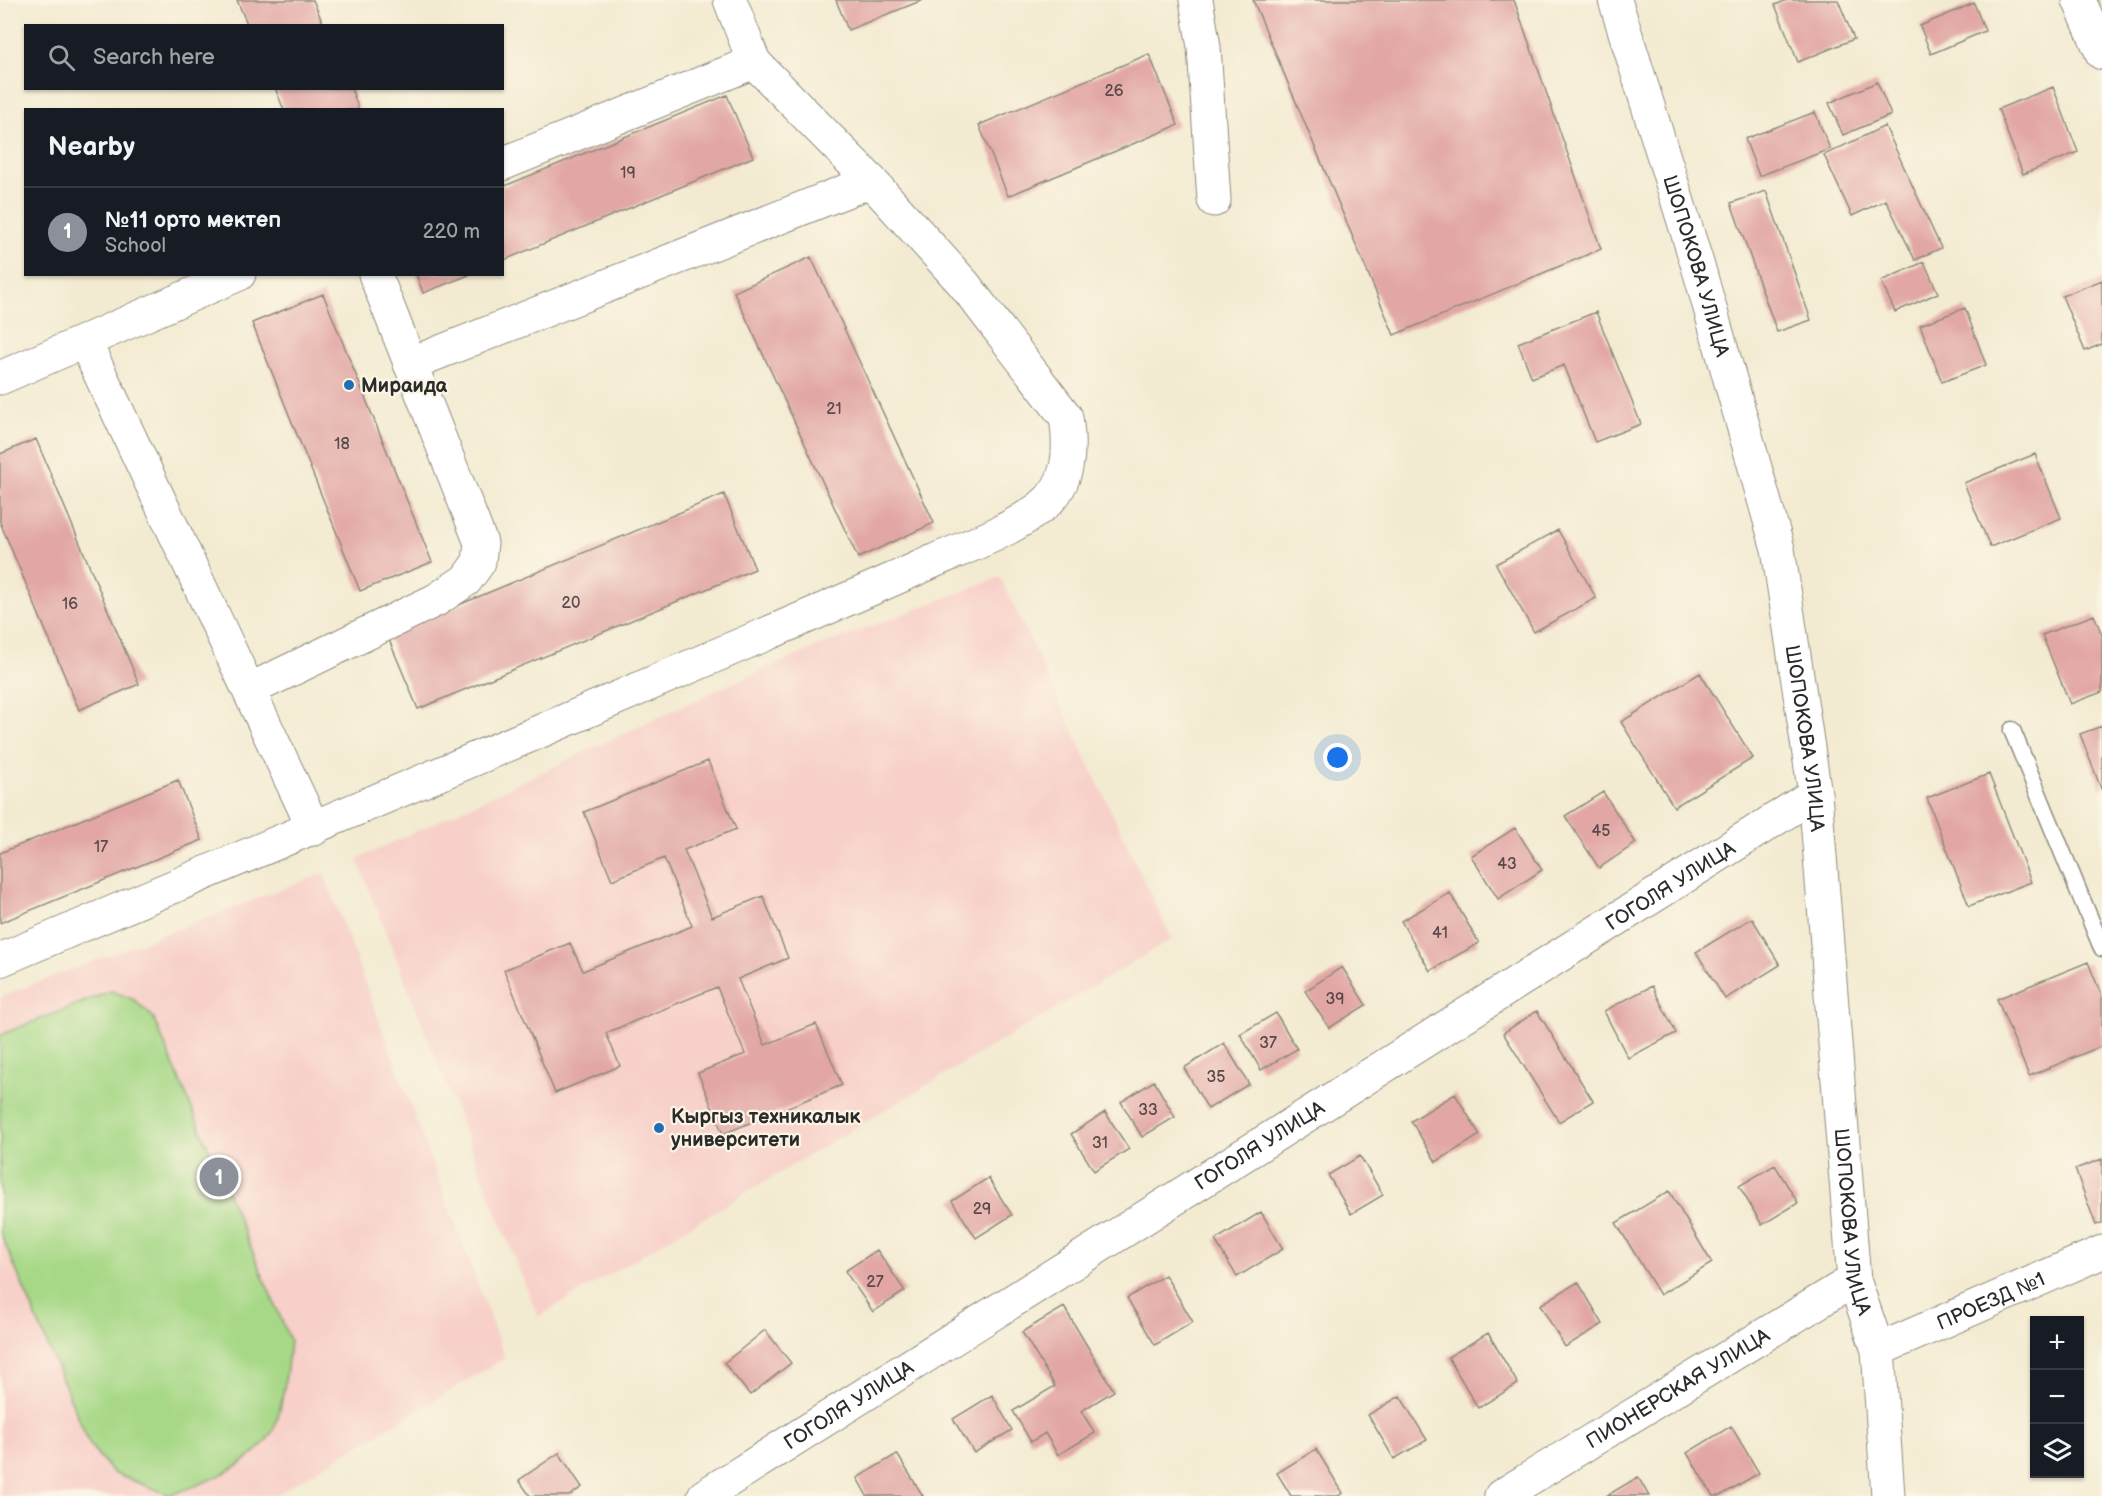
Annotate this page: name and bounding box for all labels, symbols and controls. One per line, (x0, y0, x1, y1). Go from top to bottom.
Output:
search box (24, 24, 504, 90)
icon: search (45, 41, 78, 74)
text: Search here (93, 44, 215, 71)
house number: 26 (1104, 82, 1124, 101)
text: Nearby (48, 132, 135, 163)
house number: 19 (620, 164, 636, 183)
street label: ШОПОКОВА УЛИЦА (1657, 172, 1734, 360)
text: №11 орто мектеп (105, 207, 281, 234)
text: 1 (63, 220, 72, 244)
text: 220 m (423, 220, 480, 244)
text: School (105, 234, 166, 258)
place label: Мираида (361, 374, 448, 398)
marker: Мираида (342, 378, 356, 392)
house number: 21 (826, 400, 842, 419)
house number: 18 (334, 435, 350, 454)
house number: 20 (562, 594, 580, 613)
house number: 16 (62, 595, 78, 614)
street label: ШОПОКОВА УЛИЦА (1780, 643, 1829, 833)
your location (1323, 743, 1352, 772)
house number: 45 (1592, 822, 1610, 841)
street label: ГОГОЛЯ УЛИЦА (1602, 836, 1741, 936)
house number: 17 (94, 838, 108, 857)
house number: 43 (1497, 855, 1517, 874)
house number: 41 (1432, 924, 1448, 943)
house number: 39 (1325, 990, 1345, 1009)
house number: 37 (1259, 1034, 1277, 1053)
house number: 35 (1206, 1068, 1226, 1087)
street label: ГОГОЛЯ УЛИЦА (1191, 1096, 1330, 1196)
house number: 33 (1138, 1101, 1158, 1120)
place label: Кыргыз техникалык университети (671, 1105, 861, 1152)
marker: Кыргыз техникалык университети (652, 1121, 666, 1135)
street label: ШОПОКОВА УЛИЦА (1829, 1127, 1876, 1319)
house number: 31 (1092, 1134, 1108, 1153)
pin: 1 (200, 1154, 238, 1200)
house number: 29 (973, 1200, 991, 1219)
street label: ПРОЕЗД №1 (1933, 1267, 2049, 1336)
house number: 27 (866, 1273, 884, 1292)
map controls (2030, 1316, 2084, 1478)
button: + (2030, 1316, 2084, 1370)
street label: ПИОНЕРСКАЯ УЛИЦА (1582, 1323, 1775, 1454)
street label: ГОГОЛЯ УЛИЦА (780, 1355, 919, 1455)
button: − (2030, 1370, 2084, 1424)
button: layers (2030, 1424, 2084, 1478)

